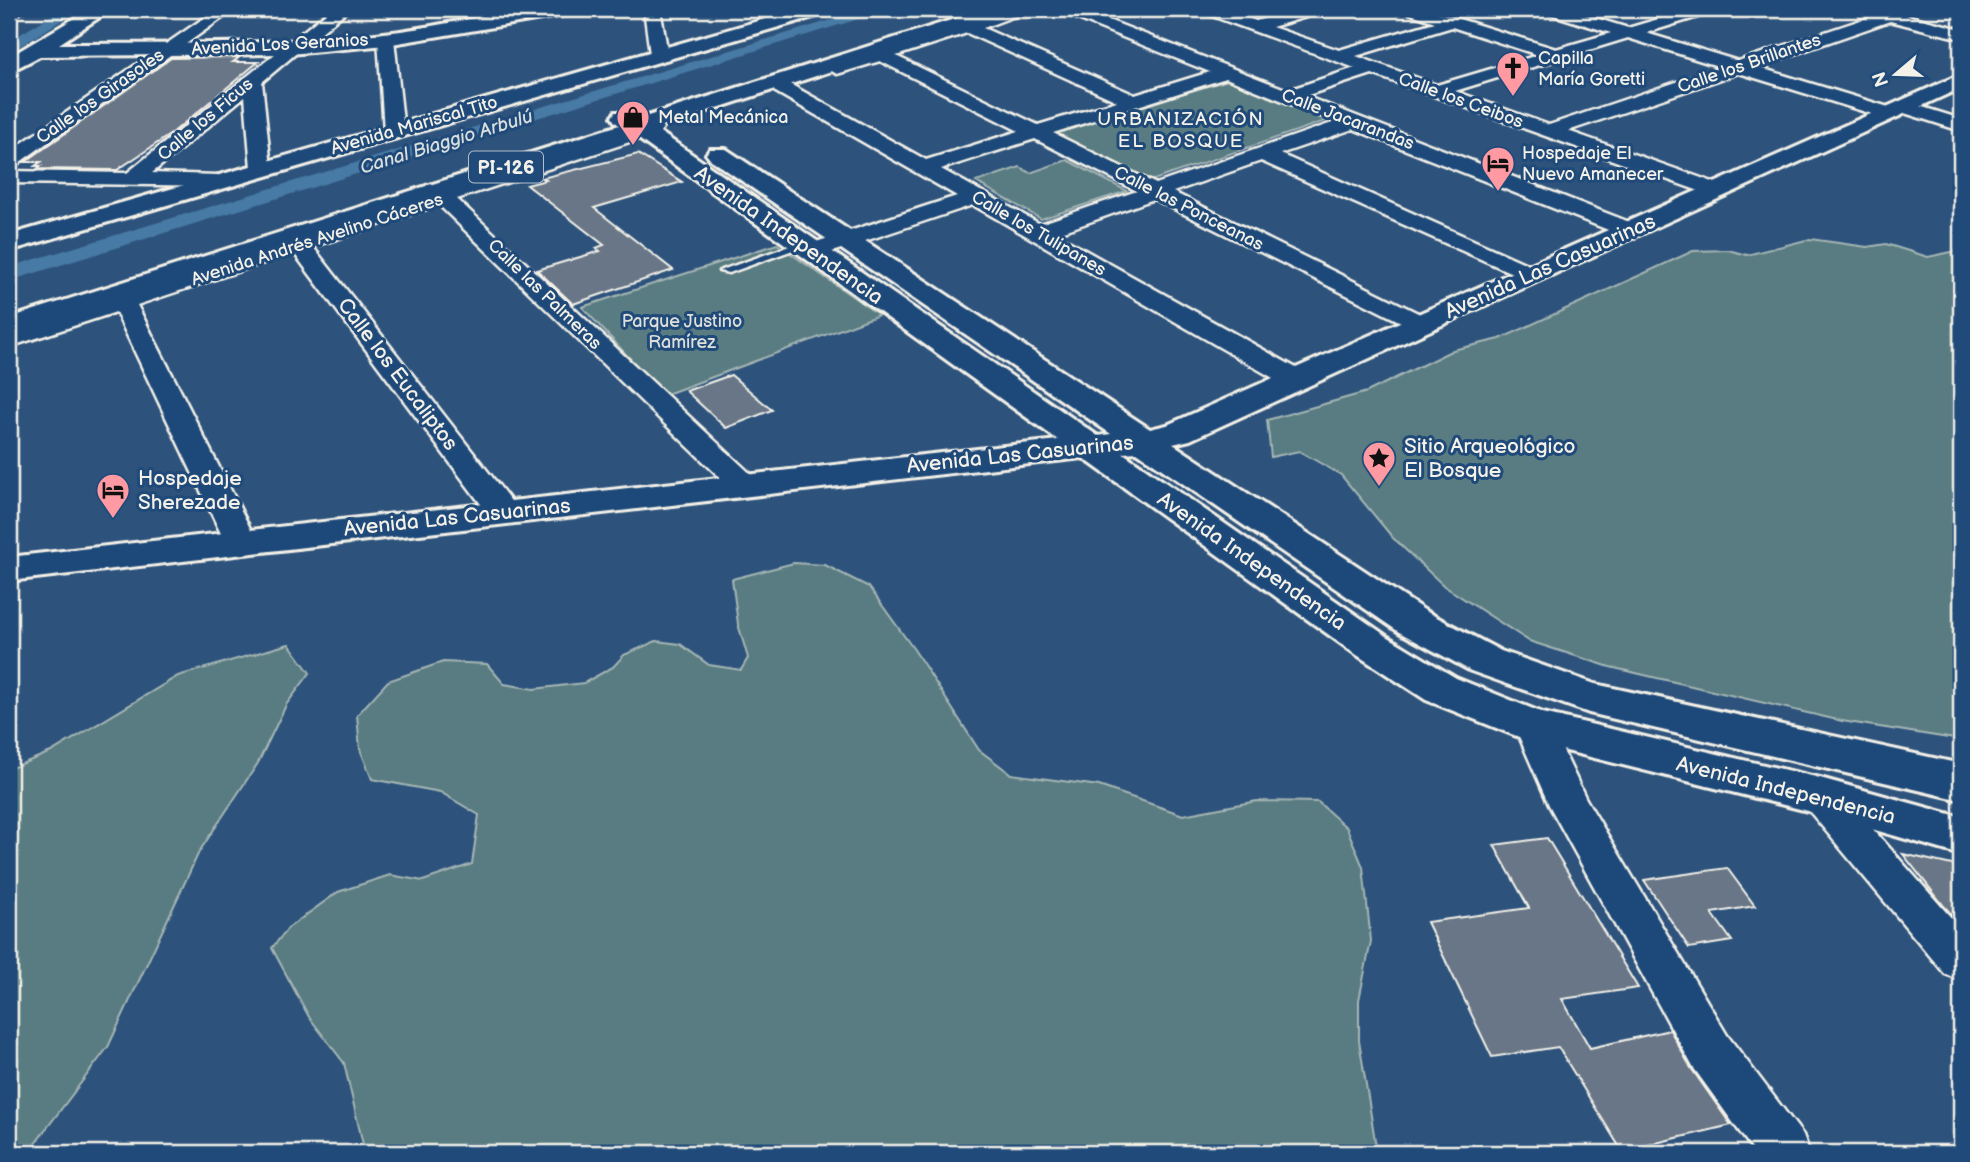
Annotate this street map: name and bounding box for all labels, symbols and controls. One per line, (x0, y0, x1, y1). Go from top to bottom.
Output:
street label: Avenida Los Geranios (191, 29, 369, 60)
street label: Calle los Brillantes (1675, 29, 1824, 98)
north arrow (1862, 38, 1932, 108)
street label: Calle los Girasoles (32, 44, 168, 148)
place label: Capilla María Goretti (1538, 48, 1645, 90)
church icon: Capilla María Goretti (1494, 49, 1532, 98)
street label: Calle los Ceibos (1396, 68, 1526, 133)
text: N (1868, 69, 1895, 90)
street label: Calle los Ficus (153, 73, 257, 165)
street label: Calle Jacarandas (1279, 85, 1417, 154)
street label: Avenida Mariscal Tito (328, 92, 500, 159)
shop icon: Metal Mecánica (614, 98, 652, 147)
water label: Canal Biaggio Arbulú (357, 105, 536, 180)
place label: Metal Mecánica (658, 107, 788, 128)
district label: URBANIZACIÓN EL BOSQUE (1097, 107, 1265, 153)
place label: Hospedaje El Nuevo Amanecer (1522, 143, 1664, 185)
hotel icon: Hospedaje El Nuevo Amanecer (1479, 144, 1517, 193)
road number: PI-126 (469, 152, 543, 182)
street label: Avenida Independencia (690, 161, 888, 310)
street label: Calle las Ponceanas (1111, 162, 1267, 255)
street label: Calle los Tulipanes (968, 186, 1110, 281)
street label: Avenida Andrés Avelino Cáceres (189, 189, 446, 290)
street label: Avenida Las Casuarinas (1441, 209, 1659, 324)
street label: Calle las Palmeras (483, 235, 606, 354)
street label: Calle los Eucaliptos (332, 293, 463, 455)
park label: Parque Justino Ramírez (622, 311, 742, 353)
street label: Avenida Las Casuarinas (905, 430, 1135, 479)
place label: Sitio Arqueológico El Bosque (1404, 434, 1576, 483)
place icon: Sitio Arqueológico El Bosque (1360, 439, 1398, 488)
place label: Hospedaje Sherezade (138, 466, 242, 515)
hotel icon: Hospedaje Sherezade (94, 471, 132, 520)
street label: Avenida Independencia (1153, 487, 1351, 636)
street label: Avenida Las Casuarinas (342, 493, 572, 542)
street label: Avenida Independencia (1674, 751, 1898, 830)

